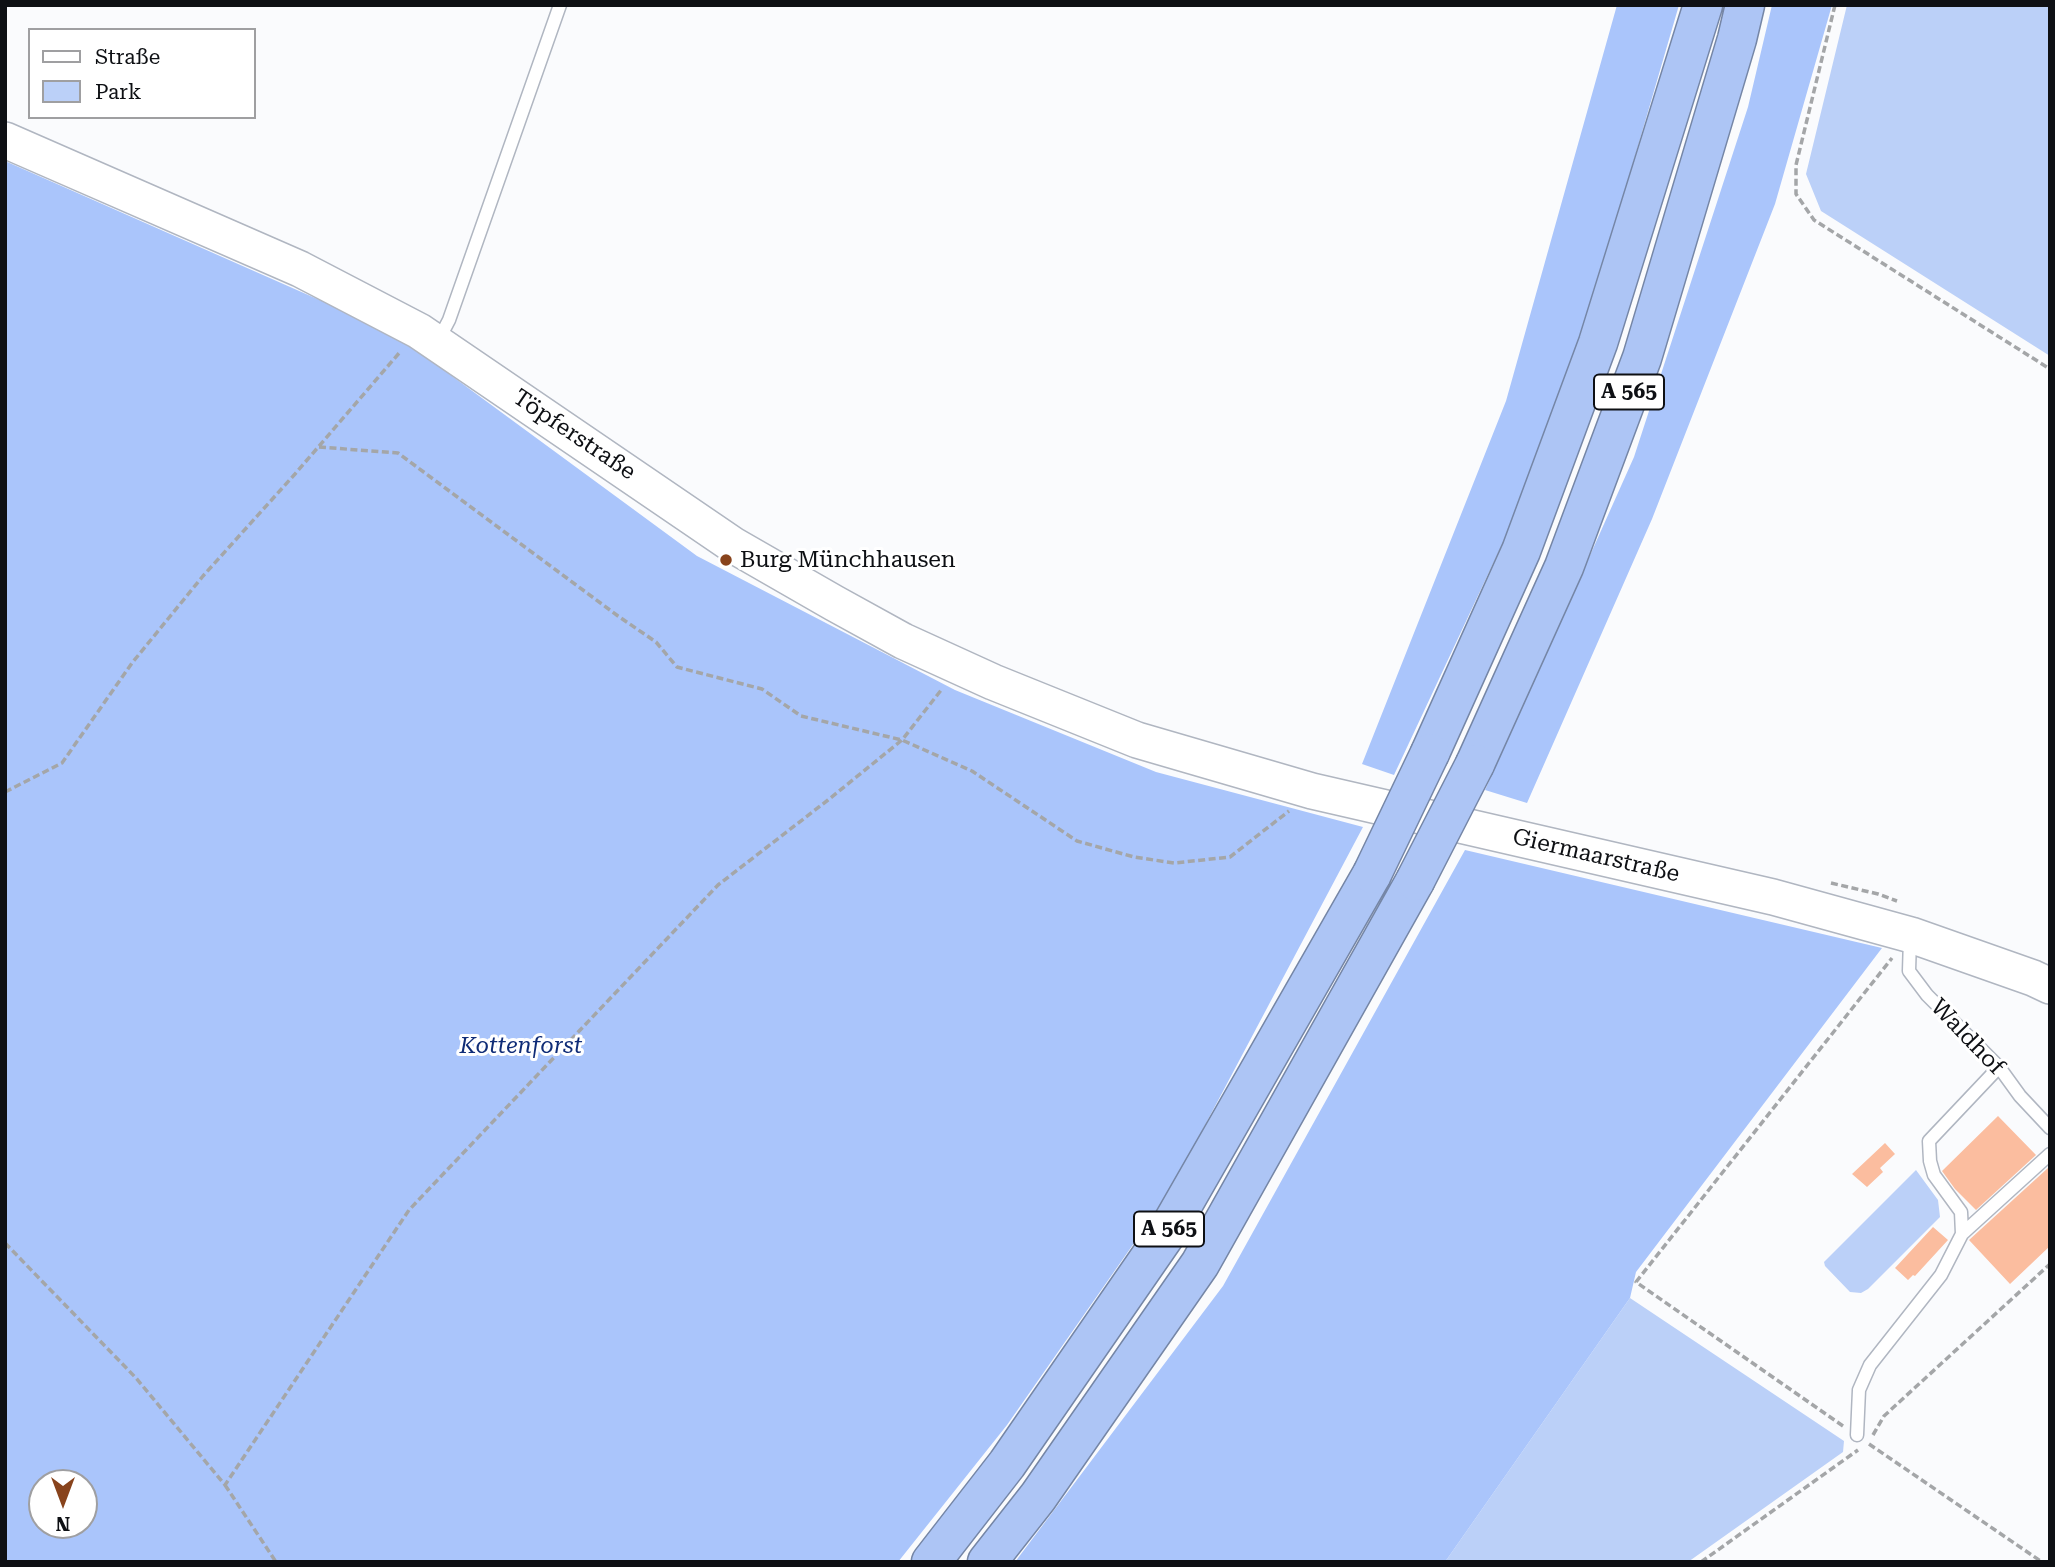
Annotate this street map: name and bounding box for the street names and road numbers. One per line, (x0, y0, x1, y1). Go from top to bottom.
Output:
road number: A 565 (1594, 374, 1664, 410)
street label: Töpferstraße (507, 384, 641, 486)
street label: Giermaarstraße (1510, 823, 1682, 889)
street label: Waldhof (1924, 993, 2010, 1081)
road number: A 565 (1134, 1212, 1204, 1246)

